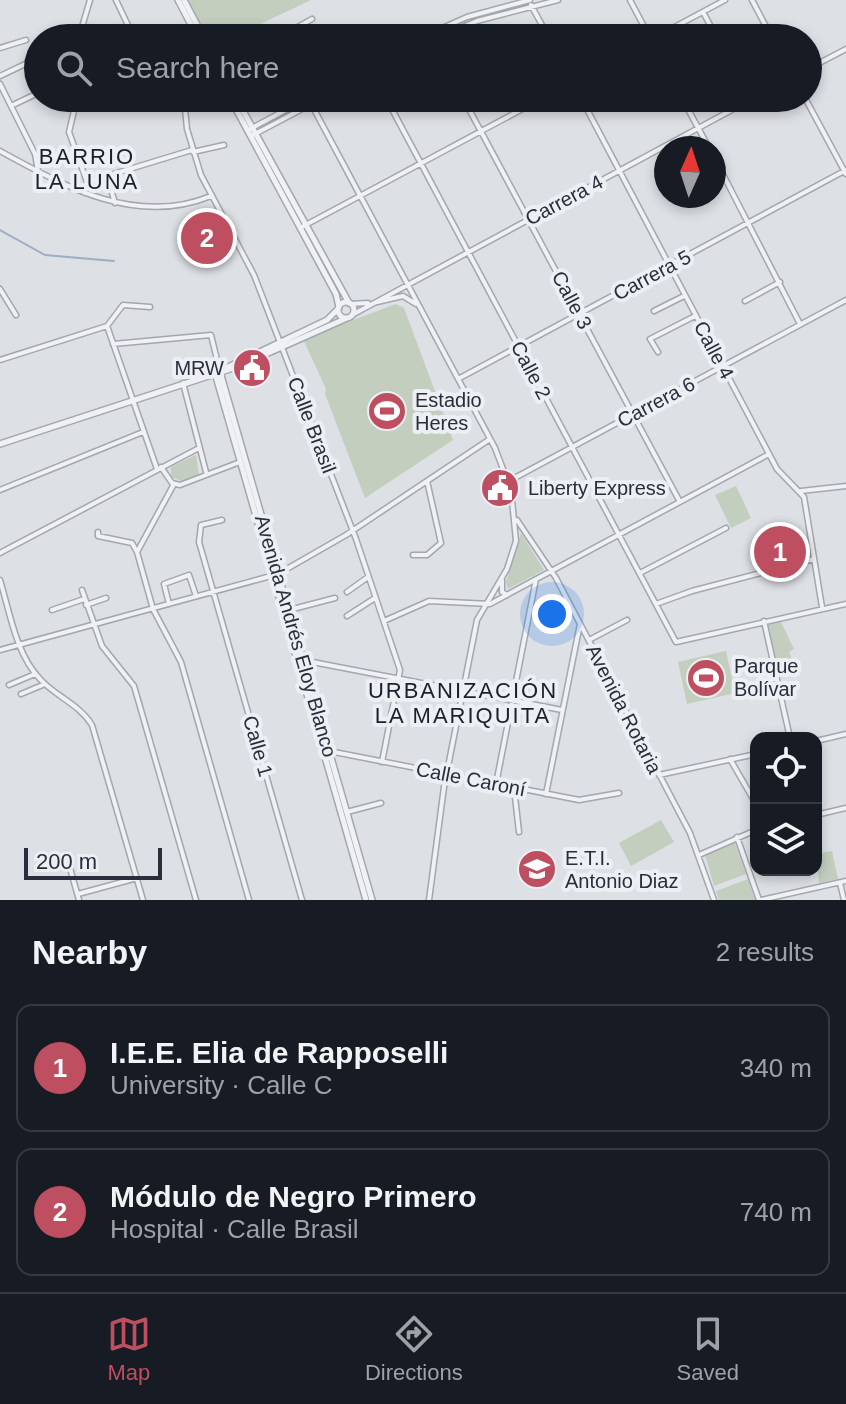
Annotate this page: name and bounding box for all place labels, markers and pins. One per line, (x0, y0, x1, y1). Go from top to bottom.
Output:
pin: 2 (181, 208, 233, 268)
public building icon: MRW (231, 347, 273, 389)
place label: MRW (174, 357, 224, 379)
place label: Estadio Heres (415, 389, 482, 434)
sports icon: Estadio Heres (366, 390, 408, 432)
public building icon: Liberty Express (479, 467, 521, 509)
place label: Liberty Express (528, 477, 666, 499)
pin: 1 (754, 522, 806, 582)
place label: Parque Bolívar (734, 655, 799, 700)
sports icon: Parque Bolívar (685, 657, 727, 699)
place label: E.T.I. Antonio Diaz (565, 847, 678, 892)
school or university icon: E.T.I. Antonio Diaz (516, 848, 558, 890)

